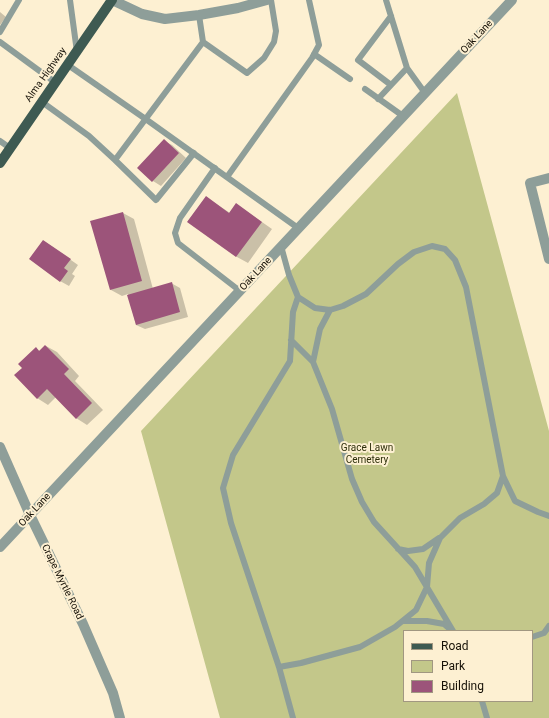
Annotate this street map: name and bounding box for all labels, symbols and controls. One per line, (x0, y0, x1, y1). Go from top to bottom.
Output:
street label: Oak Lane (458, 18, 496, 56)
street label: Alma Highway (23, 45, 69, 105)
street label: Oak Lane (237, 255, 275, 293)
park label: Grace Lawn Cemetery (341, 442, 393, 466)
street label: Oak Lane (16, 491, 54, 529)
street label: Crape Myrtle Road (39, 542, 85, 622)
legend (403, 630, 533, 702)
text: Road (441, 639, 469, 653)
text: Park (441, 659, 465, 673)
text: Building (441, 679, 484, 693)

